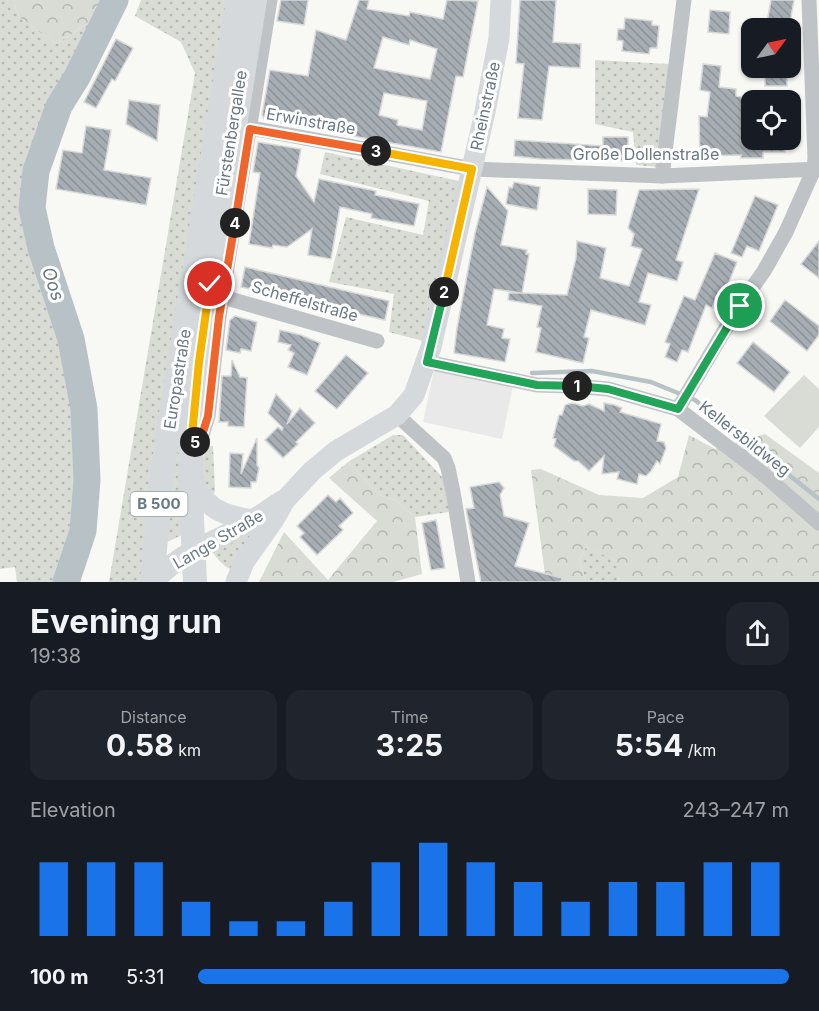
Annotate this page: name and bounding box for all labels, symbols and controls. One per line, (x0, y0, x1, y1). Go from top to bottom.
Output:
north arrow (741, 18, 801, 78)
map controls (741, 18, 801, 150)
street label: Rheinstraße (466, 60, 504, 152)
street label: Fürstenbergallee (211, 69, 251, 197)
button: locate (741, 90, 801, 150)
street label: Erwinstraße (265, 103, 357, 139)
pin: 3 (361, 136, 391, 166)
text: 3 (371, 141, 381, 161)
street label: Große Dollenstraße (573, 144, 719, 164)
pin: 4 (220, 208, 250, 238)
text: 4 (230, 213, 240, 233)
pin (184, 258, 235, 309)
water label: Oos (38, 264, 69, 303)
icon: check (193, 267, 226, 300)
street label: Scheffelstraße (249, 276, 361, 326)
pin: 2 (429, 277, 459, 307)
pin (714, 280, 765, 331)
text: 2 (439, 282, 449, 302)
icon: arrive (723, 289, 756, 322)
street label: Europastraße (159, 327, 195, 431)
pin: 1 (562, 371, 592, 401)
text: 1 (574, 376, 580, 396)
street label: Kellersbildweg (695, 396, 795, 480)
pin: 5 (180, 427, 210, 457)
text: 5 (190, 432, 200, 452)
road number: B 500 (130, 492, 188, 516)
street label: Lange Straße (169, 505, 267, 573)
text: Evening run (30, 601, 222, 641)
button: share (726, 602, 789, 665)
text: 19:38 (30, 644, 81, 668)
text: Distance (120, 707, 187, 727)
text: Time (391, 707, 428, 727)
text: Pace (647, 707, 684, 727)
text: 0.58 (106, 727, 174, 763)
text: 3:25 (376, 727, 443, 763)
text: 5:54 (615, 727, 683, 763)
text: km (174, 740, 201, 760)
text: /km (683, 740, 716, 760)
text: Elevation (30, 798, 116, 822)
text: 243–247 m (683, 798, 789, 822)
text: 100 m (30, 965, 89, 989)
text: 5:31 (126, 965, 164, 989)

